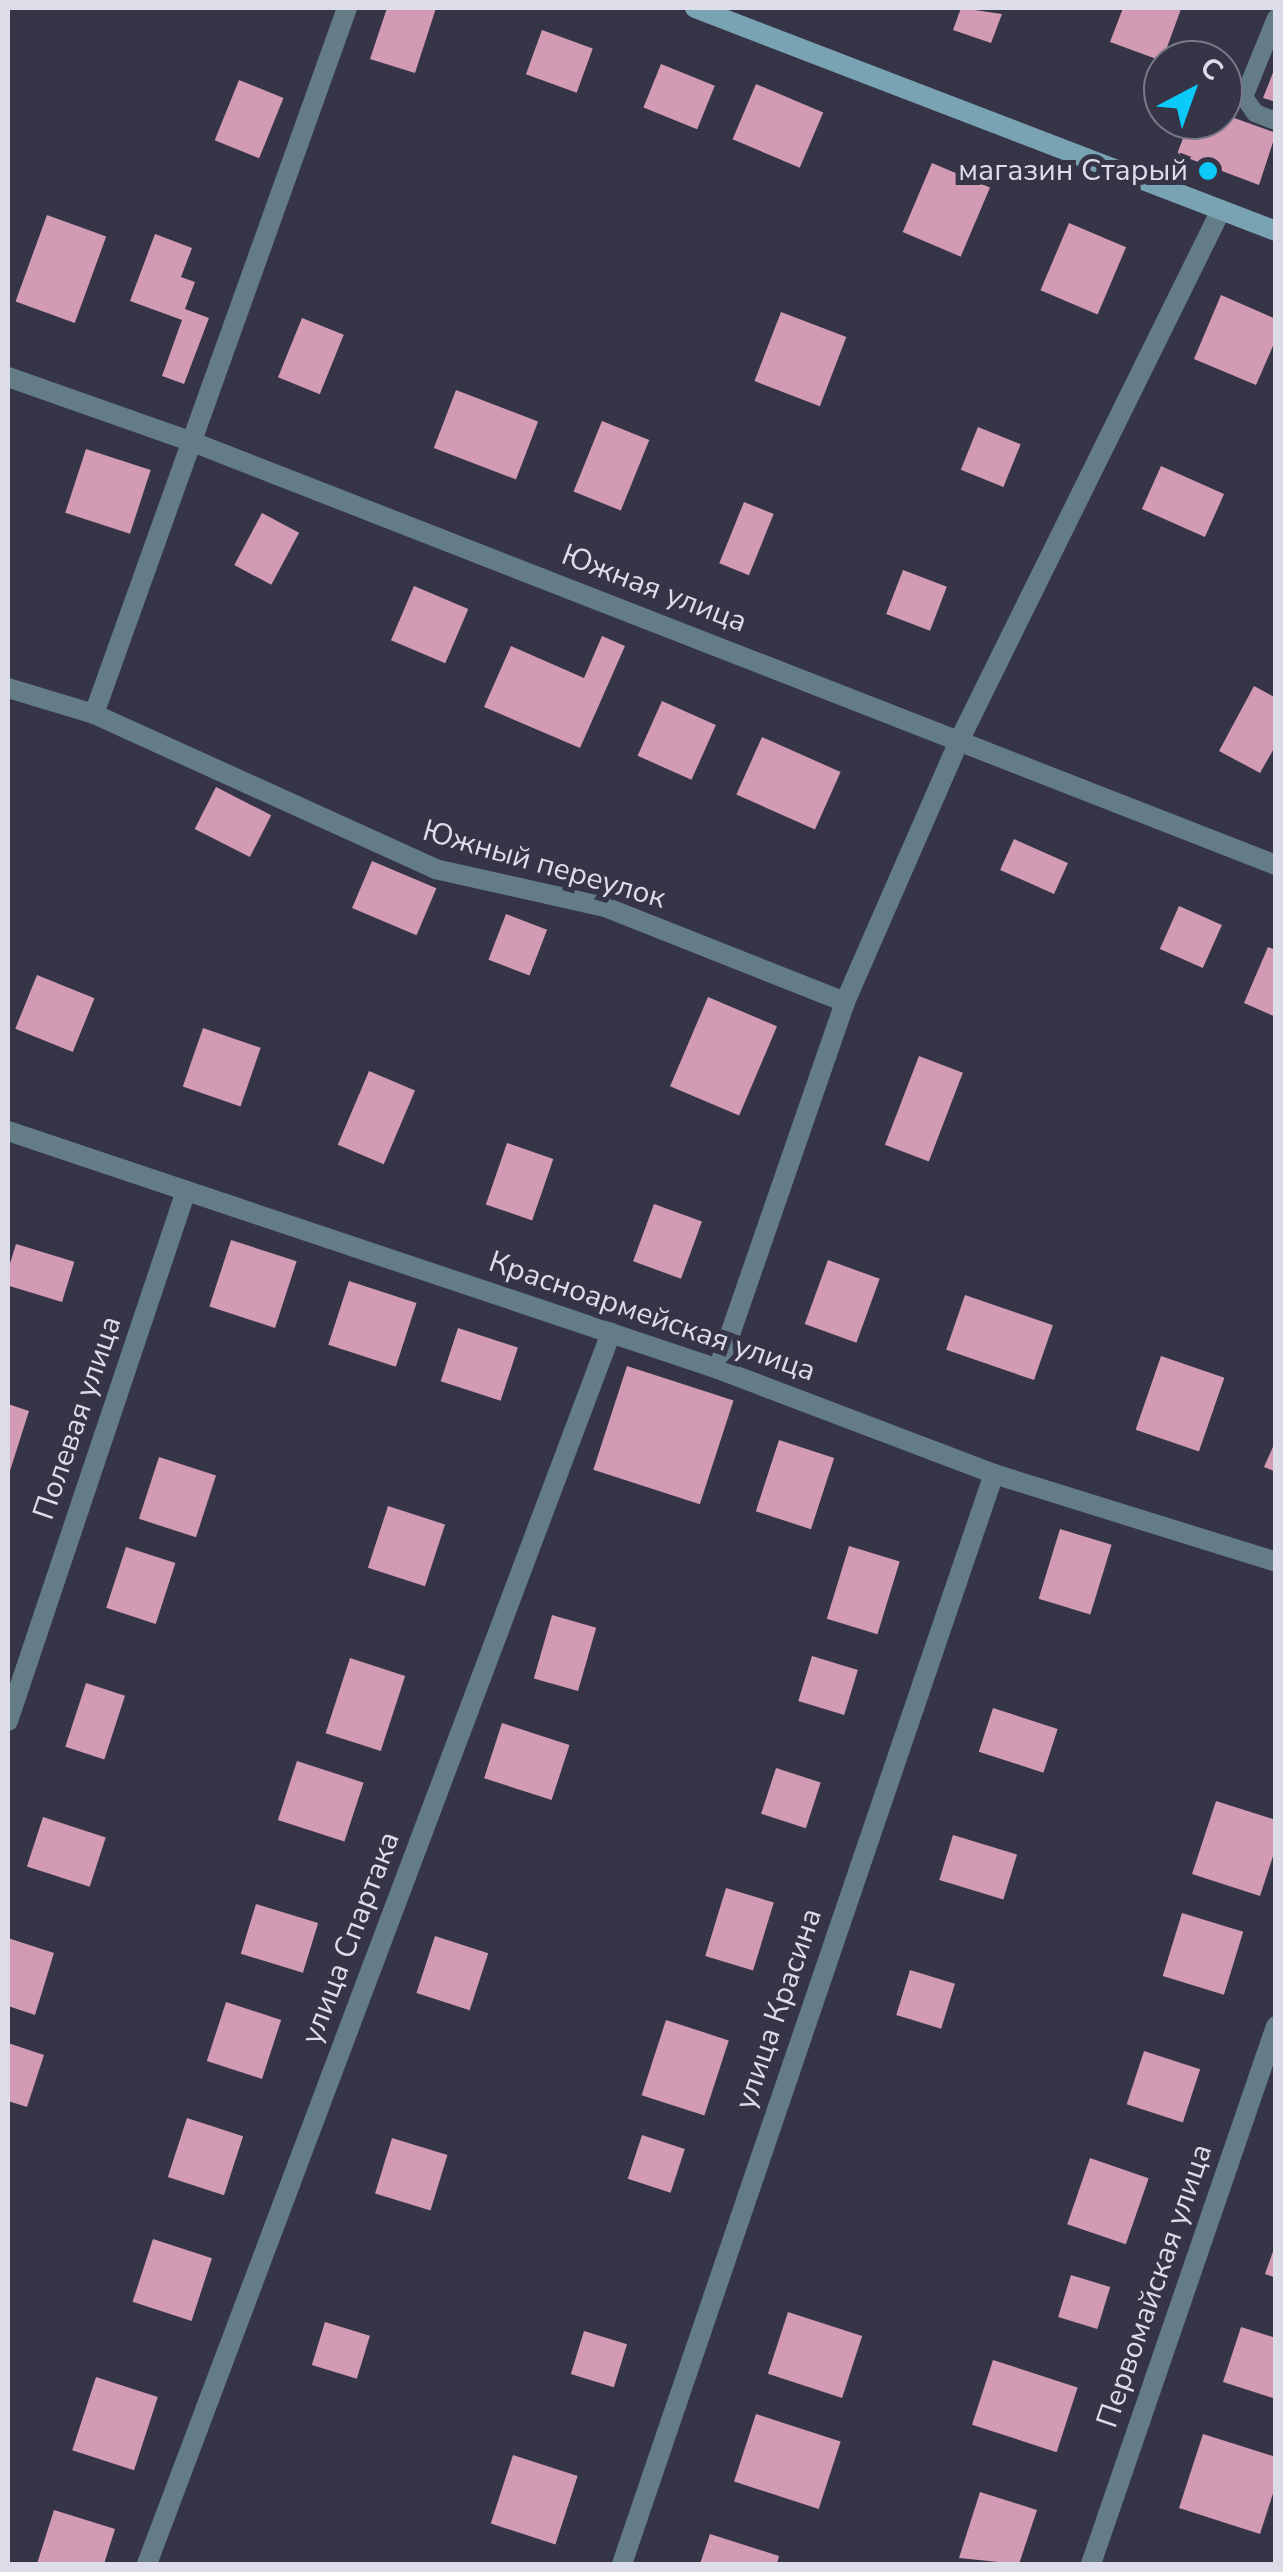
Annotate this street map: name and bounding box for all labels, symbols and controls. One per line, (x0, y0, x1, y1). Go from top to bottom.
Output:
north arrow (1143, 40, 1243, 140)
text: С (1192, 48, 1231, 89)
place label: магазин Старый (958, 153, 1188, 189)
marker: магазин Старый (1197, 160, 1219, 182)
street label: Южная улица (556, 537, 752, 641)
street label: Южный переулок (418, 813, 670, 917)
street label: Красноармейская улица (484, 1244, 820, 1390)
street label: Полевая улица (26, 1311, 130, 1525)
street label: улица Спартака (294, 1827, 408, 2049)
street label: улица Красина (728, 1904, 830, 2114)
street label: Первомайская улица (1090, 2140, 1220, 2432)

